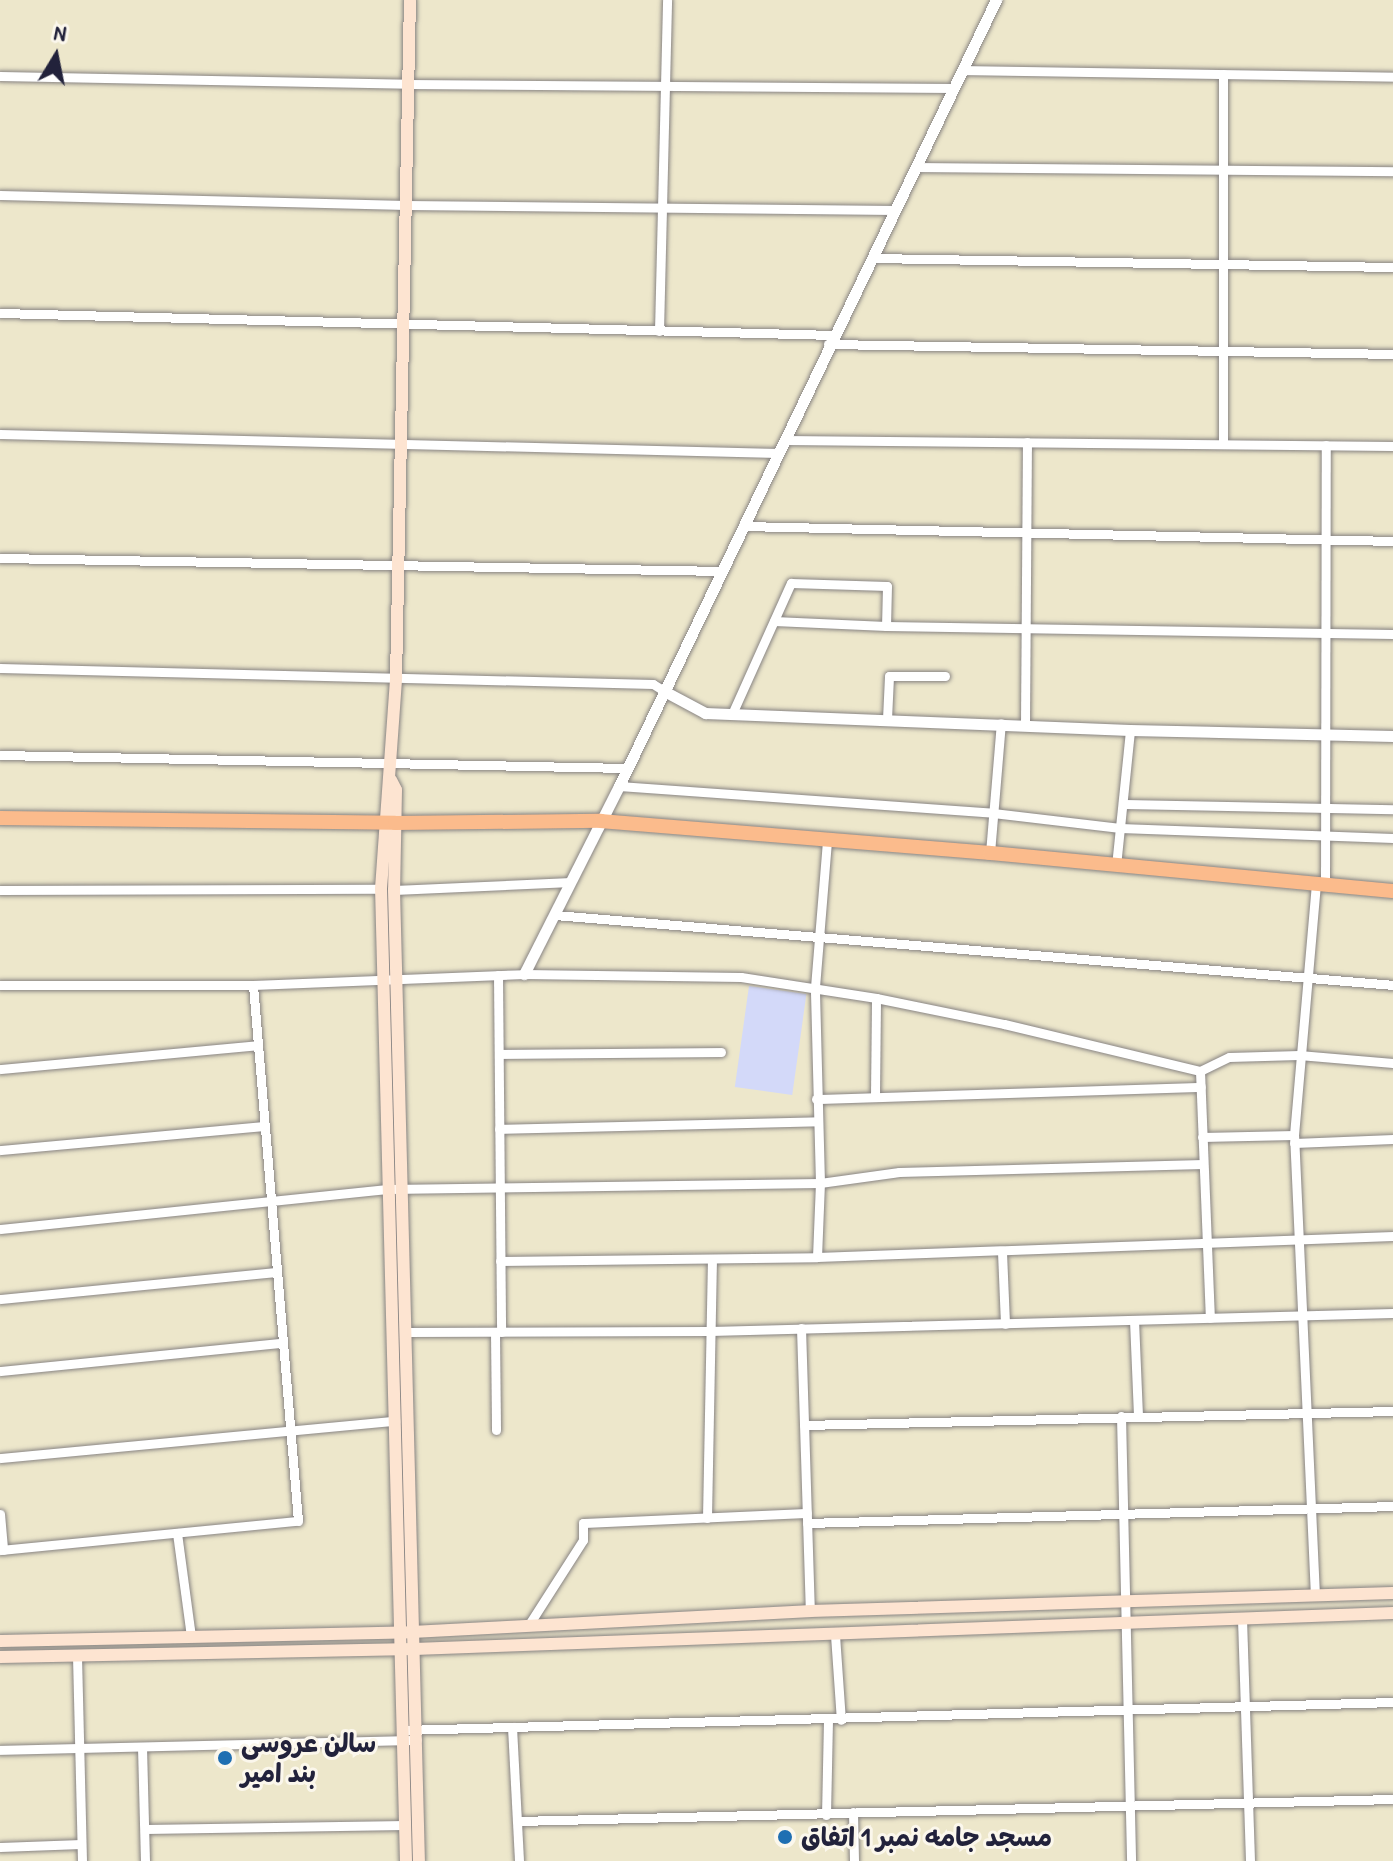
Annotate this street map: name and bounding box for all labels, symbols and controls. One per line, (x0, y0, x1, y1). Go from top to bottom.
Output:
north arrow (16, 16, 96, 96)
text: N (52, 17, 69, 48)
place label: سالن عروسی بند امیر (241, 1727, 376, 1788)
marker: سالن عروسی بند امیر (216, 1749, 234, 1767)
place label: مسجد جامه نمبر 1 اتفاق (801, 1821, 1052, 1853)
marker: مسجد جامه نمبر 1 اتفاق (776, 1828, 794, 1846)

